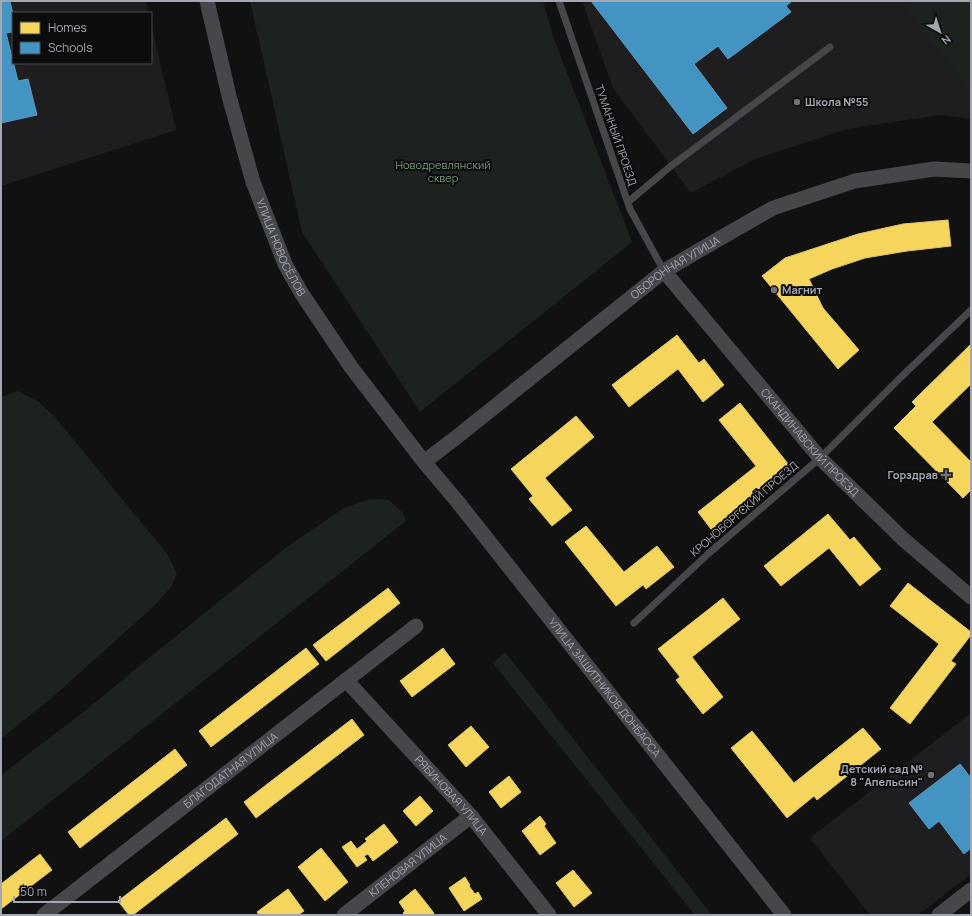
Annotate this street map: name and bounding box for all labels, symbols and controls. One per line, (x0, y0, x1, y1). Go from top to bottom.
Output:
legend (12, 12, 152, 64)
north arrow (920, 12, 960, 52)
text: Homes (48, 19, 87, 36)
text: N (939, 32, 954, 49)
text: Schools (48, 39, 92, 56)
street label: ТУМАННЫЙ ПРОЕЗД (592, 82, 641, 187)
place label: Школа №55 (805, 94, 869, 109)
marker: Школа №55 (792, 97, 802, 107)
park label: Новодревлянский сквер (396, 157, 490, 185)
street label: УЛИЦА НОВОСЁЛОВ (253, 196, 310, 299)
street label: ОБОРОННАЯ УЛИЦА (627, 232, 722, 302)
place label: Магнит (782, 282, 823, 297)
marker: Магнит (769, 285, 779, 295)
street label: СКАНДИНАВСКИЙ ПРОЕЗД (758, 385, 863, 499)
street label: КРОНОБОРГСКИЙ ПРОЕЗД (687, 458, 801, 560)
place label: Горздрав (888, 467, 938, 482)
marker: Горздрав (941, 470, 951, 480)
street label: УЛИЦА ЗАЩИТНИКОВ ДОНБАССА (545, 615, 665, 760)
street label: БЛАГОДАТНАЯ УЛИЦА (180, 728, 280, 811)
street label: РЯБИНОВАЯ УЛИЦА (412, 752, 491, 838)
place label: Детский сад № 8 "Апельсин" (841, 761, 923, 789)
marker: Детский сад № 8 "Апельсин" (926, 770, 936, 780)
street label: КЛЕНОВАЯ УЛИЦА (365, 830, 450, 900)
scale bar (14, 878, 120, 904)
text: 50 m (20, 883, 47, 900)

